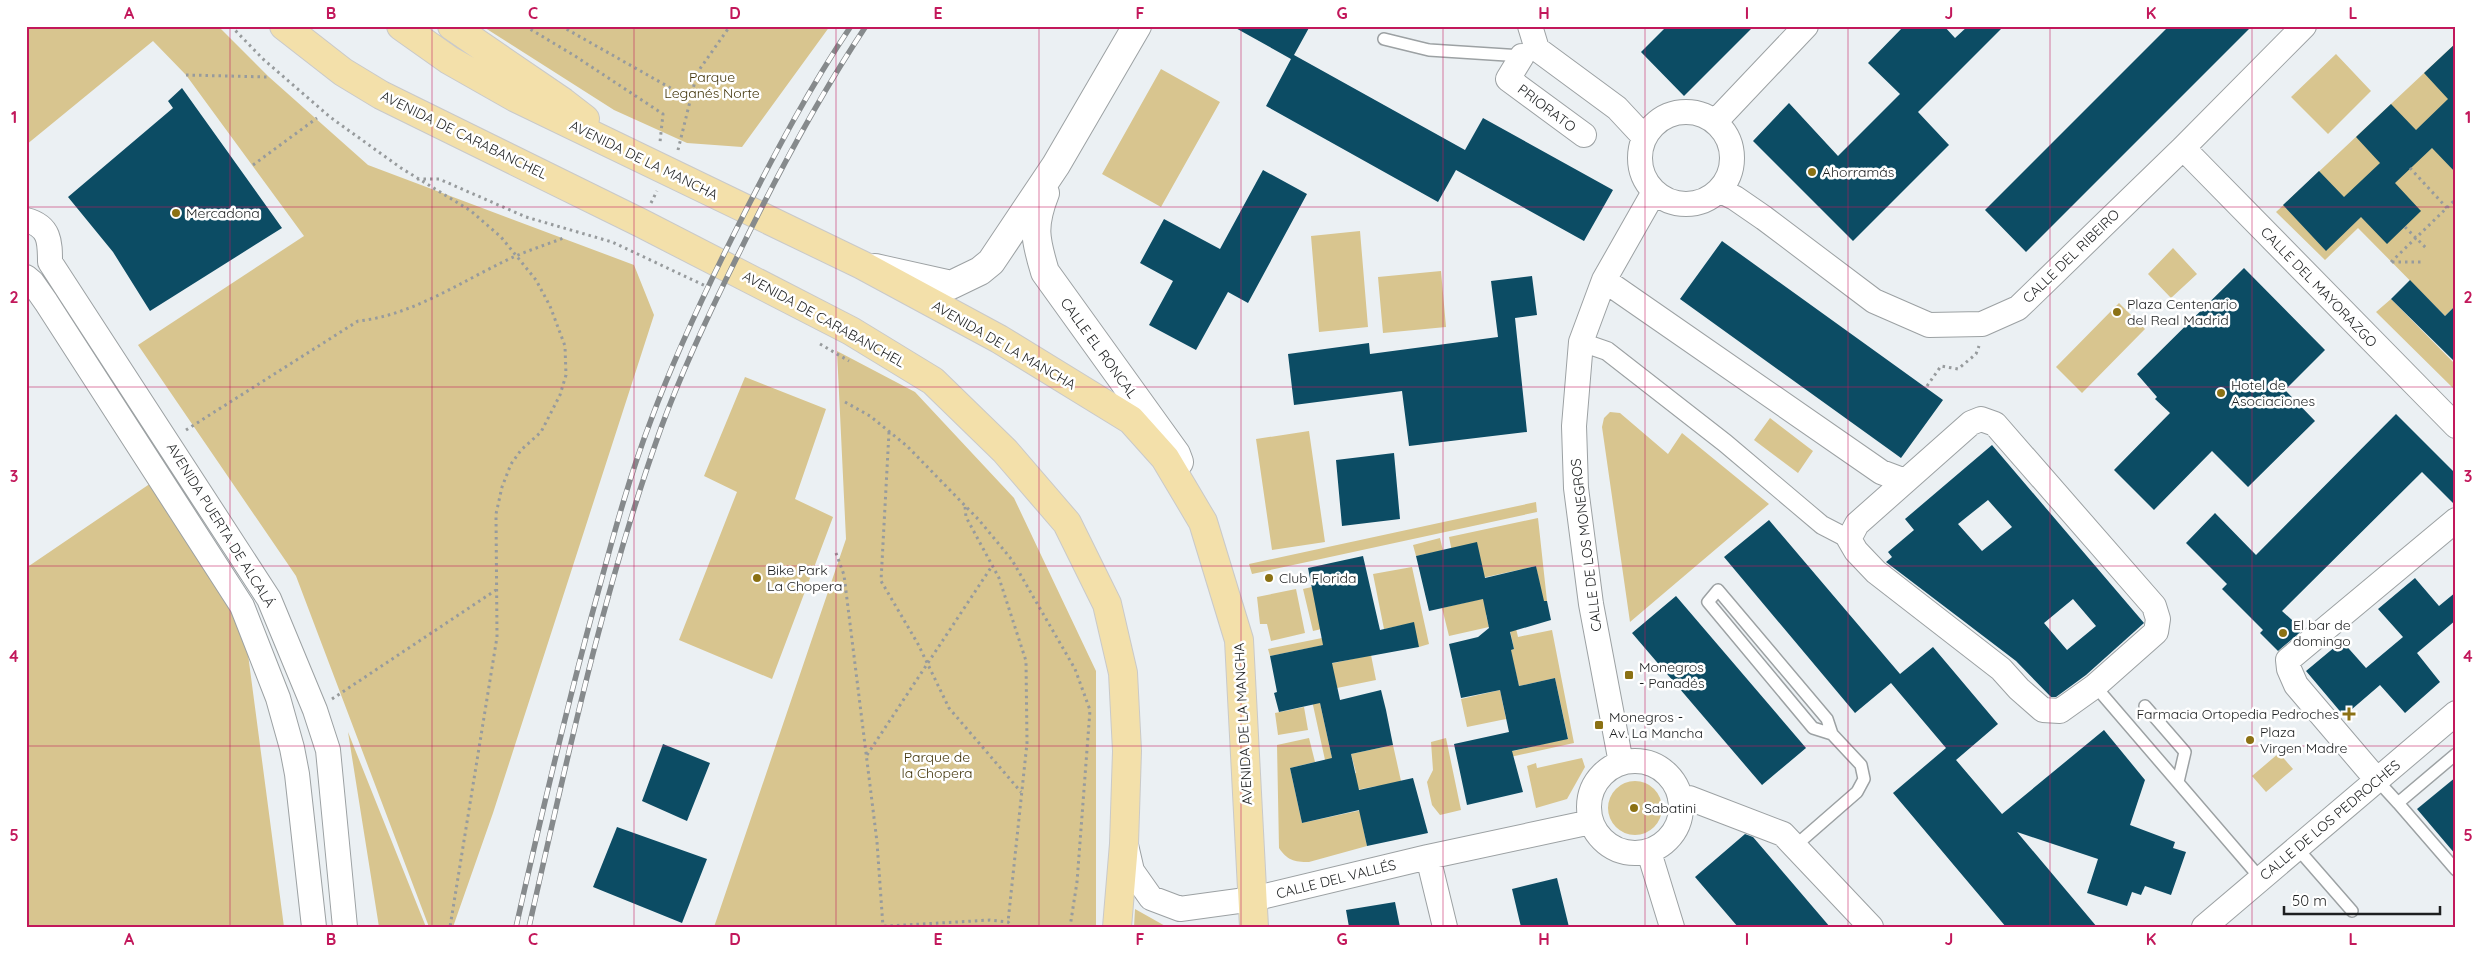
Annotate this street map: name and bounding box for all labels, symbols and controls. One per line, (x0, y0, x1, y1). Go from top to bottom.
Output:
text: A (124, 3, 135, 23)
text: B (326, 3, 336, 23)
text: C (528, 3, 538, 23)
text: D (729, 3, 741, 23)
text: E (933, 3, 943, 23)
text: F (1136, 3, 1145, 23)
text: G (1336, 3, 1348, 23)
text: H (1538, 3, 1550, 23)
text: I (1745, 3, 1749, 23)
text: J (1945, 3, 1953, 23)
text: K (2146, 3, 2156, 23)
text: L (2349, 3, 2358, 23)
park label: Parque Leganés Norte (664, 68, 760, 102)
street label: PRIORATO (1514, 80, 1580, 136)
street label: AVENIDA DE CARABANCHEL (378, 87, 551, 183)
text: 1 (11, 107, 17, 127)
text: 1 (2465, 107, 2471, 127)
street label: AVENIDA DE LA MANCHA (567, 116, 721, 204)
place label: Ahorramás (1822, 163, 1894, 181)
marker: Ahorramás (1806, 166, 1818, 178)
place label: Mercadona (186, 204, 260, 222)
street label: CALLE DEL RIBEIRO (2019, 205, 2123, 307)
marker: Mercadona (170, 207, 182, 219)
street label: CALLE DEL MAYORAZGO (2257, 223, 2381, 351)
street label: AVENIDA DE CARABANCHEL (740, 267, 909, 372)
text: 2 (9, 287, 19, 307)
text: 2 (2463, 287, 2473, 307)
street label: CALLE EL RONCAL (1056, 294, 1142, 402)
place label: Plaza Centenario del Real Madrid (2127, 295, 2237, 329)
street label: AVENIDA DE LA MANCHA (929, 296, 1079, 394)
marker: Plaza Centenario del Real Madrid (2111, 306, 2123, 318)
place label: Hotel de Asociaciones (2231, 376, 2315, 410)
marker: Hotel de Asociaciones (2215, 387, 2227, 399)
street label: AVENIDA PUERTA DE ALCALÁ (163, 439, 279, 611)
street label: CALLE DE LOS MONEGROS (1566, 457, 1606, 633)
text: 3 (10, 466, 18, 486)
text: 3 (2464, 466, 2472, 486)
place label: Bike Park La Chopera (767, 561, 842, 595)
place label: Club Florida (1279, 569, 1356, 587)
marker: Bike Park La Chopera (751, 572, 763, 584)
marker: Club Florida (1263, 572, 1275, 584)
place label: El bar de domingo (2293, 616, 2351, 650)
marker: El bar de domingo (2277, 627, 2289, 639)
street label: AVENIDA DE LA MANCHA (1230, 642, 1256, 806)
text: 4 (9, 646, 19, 666)
text: 4 (2463, 646, 2473, 666)
place label: Monegros - Panadés (1639, 658, 1705, 692)
marker: Monegros - Panadés (1623, 669, 1635, 681)
place label: Farmacia Ortopedia Pedroches (2136, 705, 2339, 723)
place label: Monegros - Av. La Mancha (1609, 708, 1703, 742)
marker: Farmacia Ortopedia Pedroches (2343, 708, 2355, 720)
marker: Monegros - Av. La Mancha (1593, 719, 1605, 731)
place label: Plaza Virgen Madre (2260, 723, 2347, 757)
marker: Plaza Virgen Madre (2244, 734, 2256, 746)
park label: Parque de la Chopera (901, 748, 973, 782)
street label: CALLE DE LOS PEDROCHES (2256, 756, 2404, 884)
place label: Sabatini (1644, 799, 1696, 817)
marker: Sabatini (1628, 802, 1640, 814)
text: 5 (9, 825, 19, 845)
text: 5 (2463, 825, 2473, 845)
street label: CALLE DEL VALLÉS (1274, 855, 1398, 903)
scale bar (2284, 883, 2441, 915)
text: 50 m (2292, 891, 2327, 910)
text: A (124, 929, 135, 949)
text: B (326, 929, 336, 949)
text: C (528, 929, 538, 949)
text: D (729, 929, 741, 949)
text: E (933, 929, 943, 949)
text: F (1136, 929, 1145, 949)
text: G (1336, 929, 1348, 949)
text: H (1538, 929, 1550, 949)
text: I (1745, 929, 1749, 949)
text: J (1945, 929, 1953, 949)
text: K (2146, 929, 2156, 949)
text: L (2349, 929, 2358, 949)

